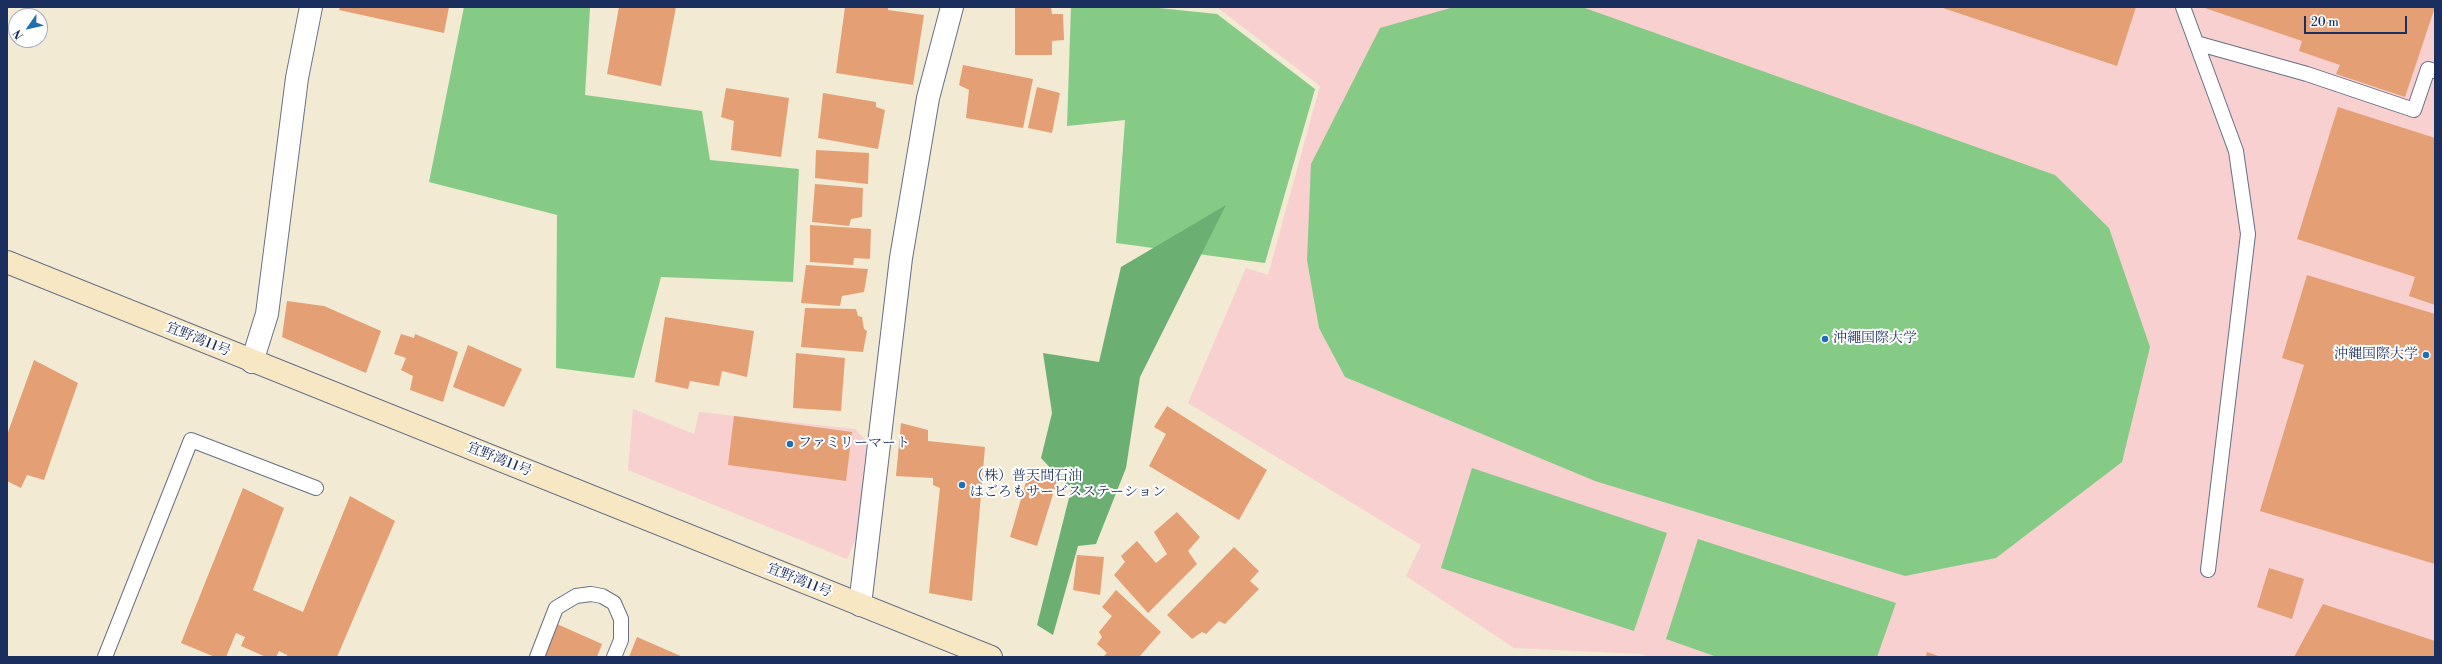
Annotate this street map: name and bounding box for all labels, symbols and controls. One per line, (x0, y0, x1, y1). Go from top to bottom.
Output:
north arrow (8, 8, 48, 48)
scale bar (2306, 8, 2409, 34)
text: 20 m (2311, 15, 2339, 30)
text: N (11, 27, 27, 42)
street label: 宜野湾11号 (163, 319, 233, 361)
place label: 沖繩国際大学 (1833, 331, 1917, 347)
marker: 沖繩国際大学 (1820, 334, 1830, 344)
place label: 沖縄国際大学 (2334, 347, 2418, 363)
marker: 沖縄国際大学 (2421, 350, 2431, 360)
place label: ファミリーマート (798, 436, 910, 452)
street label: 宜野湾11号 (464, 439, 534, 481)
marker: ファミリーマート (785, 439, 795, 449)
place label: （株）普天間石油 はごろもサービスステーション (970, 469, 1166, 502)
marker: （株）普天間石油 はごろもサービスステーション (957, 480, 967, 490)
street label: 宜野湾11号 (764, 560, 834, 602)

